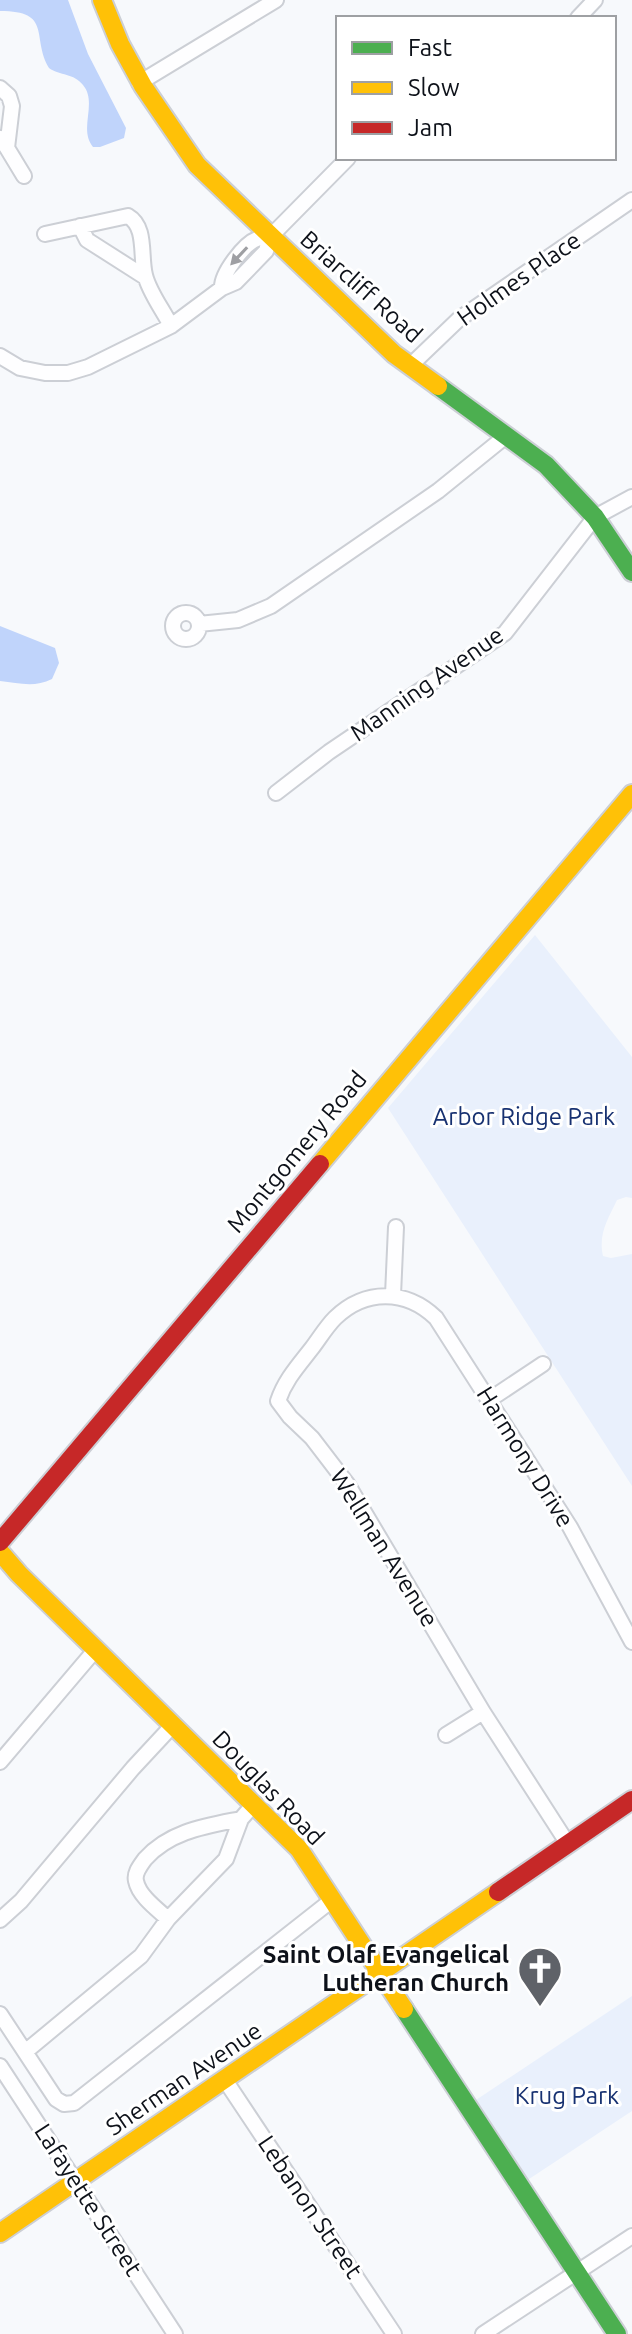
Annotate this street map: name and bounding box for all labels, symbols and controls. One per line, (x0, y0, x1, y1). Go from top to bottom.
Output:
legend (336, 16, 616, 160)
text: Fast (408, 34, 452, 61)
text: Slow (408, 74, 460, 101)
text: Jam (408, 114, 453, 141)
street label: Briarcliff Road (295, 225, 428, 348)
street label: Holmes Place (452, 226, 586, 331)
one-way arrow (231, 246, 249, 265)
street label: Manning Avenue (345, 621, 508, 746)
street label: Montgomery Road (221, 1066, 372, 1238)
park label: Arbor Ridge Park (433, 1103, 615, 1130)
street label: Harmony Drive (472, 1382, 579, 1532)
street label: Wellman Avenue (325, 1464, 444, 1632)
street label: Douglas Road (207, 1725, 330, 1850)
place label: Saint Olaf Evangelical Lutheran Church (263, 1941, 509, 1996)
church icon: Saint Olaf Evangelical Lutheran Church (516, 1945, 564, 2008)
street label: Sherman Avenue (101, 2017, 267, 2141)
park label: Krug Park (515, 2082, 619, 2109)
street label: Lafayette Street (29, 2119, 148, 2281)
street label: Lebanon Street (253, 2130, 368, 2283)

